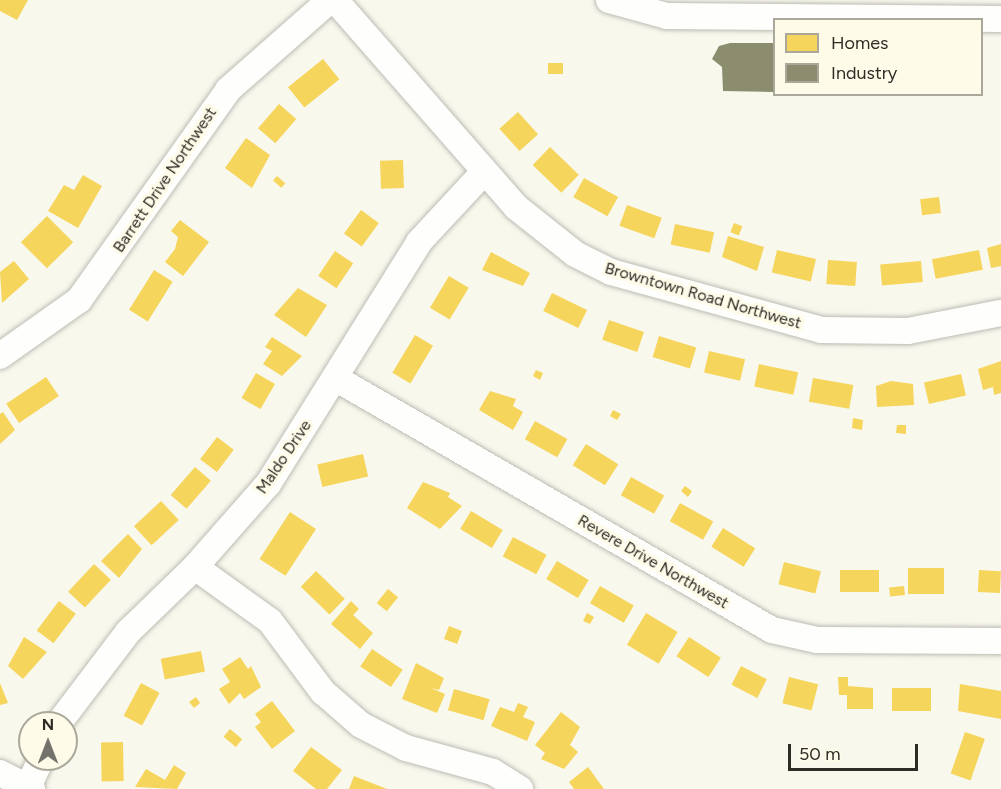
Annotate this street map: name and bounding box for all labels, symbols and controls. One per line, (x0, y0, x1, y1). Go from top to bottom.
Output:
legend (773, 18, 983, 96)
text: Homes (831, 32, 889, 54)
text: Industry (831, 62, 897, 84)
street label: Barrett Drive Northwest (109, 104, 221, 256)
street label: Browntown Road Northwest (603, 259, 803, 333)
street label: Maldo Drive (252, 416, 316, 498)
street label: Revere Drive Northwest (574, 511, 732, 613)
north arrow (18, 711, 78, 771)
text: N (42, 715, 54, 734)
scale bar (791, 732, 922, 770)
text: 50 m (799, 743, 841, 765)

